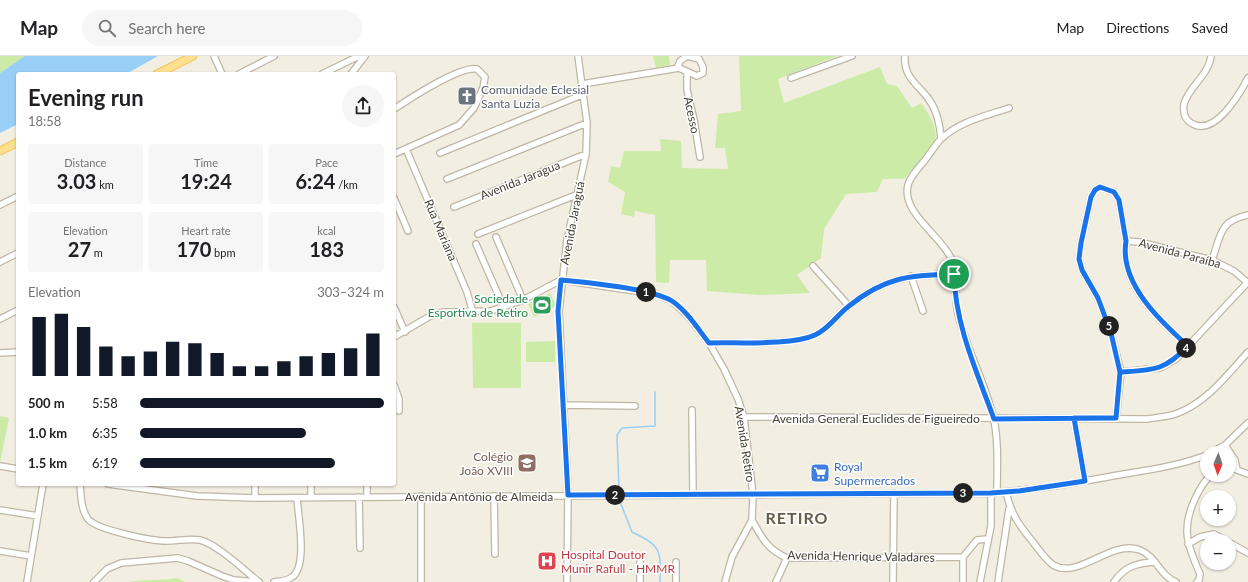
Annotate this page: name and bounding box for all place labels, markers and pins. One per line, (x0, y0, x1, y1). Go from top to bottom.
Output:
place label: Comunidade Eclesial Santa Luzia (481, 82, 589, 111)
church icon: Comunidade Eclesial Santa Luzia (456, 85, 478, 107)
pin (937, 257, 971, 291)
pin: 1 (636, 282, 656, 302)
place label: Sociedade Esportiva de Retiro (428, 291, 528, 320)
sports icon: Sociedade Esportiva de Retiro (531, 294, 553, 316)
pin: 5 (1099, 316, 1119, 336)
pin: 4 (1176, 338, 1196, 358)
place label: Colégio João XVIII (460, 449, 513, 478)
school or university icon: Colégio João XVIII (516, 452, 538, 474)
place label: Royal Supermercados (834, 459, 915, 488)
supermarket icon: Royal Supermercados (809, 462, 831, 484)
pin: 3 (953, 483, 973, 503)
pin: 2 (605, 485, 625, 505)
place label: Hospital Doutor Munir Rafull - HMMR (561, 547, 675, 576)
hospital icon: Hospital Doutor Munir Rafull - HMMR (536, 550, 558, 572)

